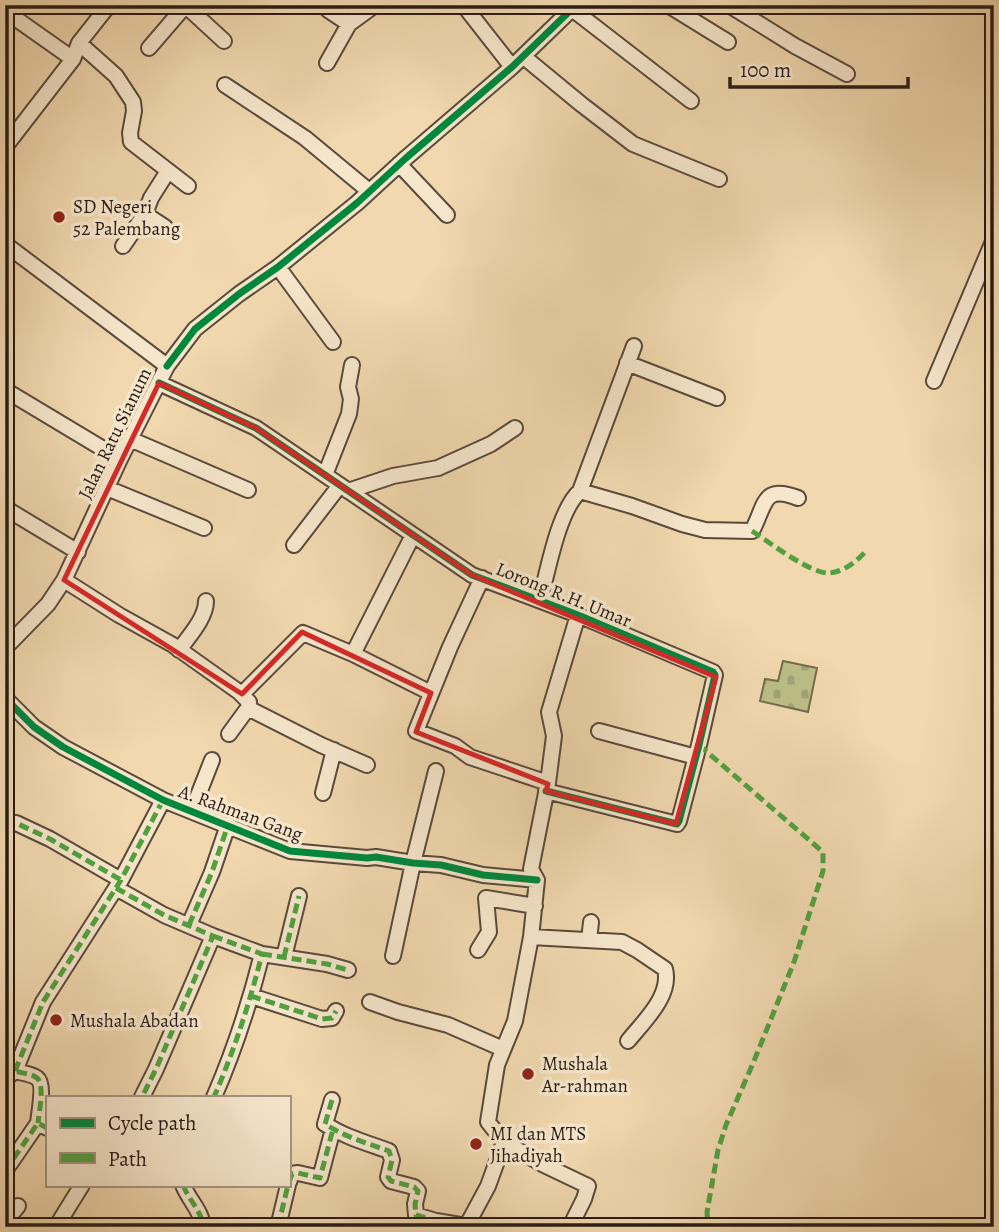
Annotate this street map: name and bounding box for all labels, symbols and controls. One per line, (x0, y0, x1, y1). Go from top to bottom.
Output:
scale bar (730, 46, 908, 90)
text: 100 m (740, 56, 791, 84)
place label: SD Negeri 52 Palembang (73, 194, 181, 242)
marker: SD Negeri 52 Palembang (51, 209, 67, 225)
street label: Jalan Ratu Sianum (72, 363, 158, 503)
street label: Lorong R.H. Umar (492, 556, 635, 634)
street label: A. Rahman Gang (174, 778, 307, 848)
place label: Mushala Abadan (70, 1008, 199, 1034)
marker: Mushala Abadan (48, 1012, 64, 1028)
place label: Mushala Ar-rahman (541, 1051, 628, 1099)
marker: Mushala Ar-rahman (520, 1066, 536, 1082)
legend (46, 1096, 290, 1186)
text: Cycle path (108, 1109, 197, 1137)
place label: MI dan MTS Jihadiyah (490, 1121, 586, 1169)
marker: MI dan MTS Jihadiyah (468, 1136, 484, 1152)
text: Path (108, 1145, 147, 1173)

